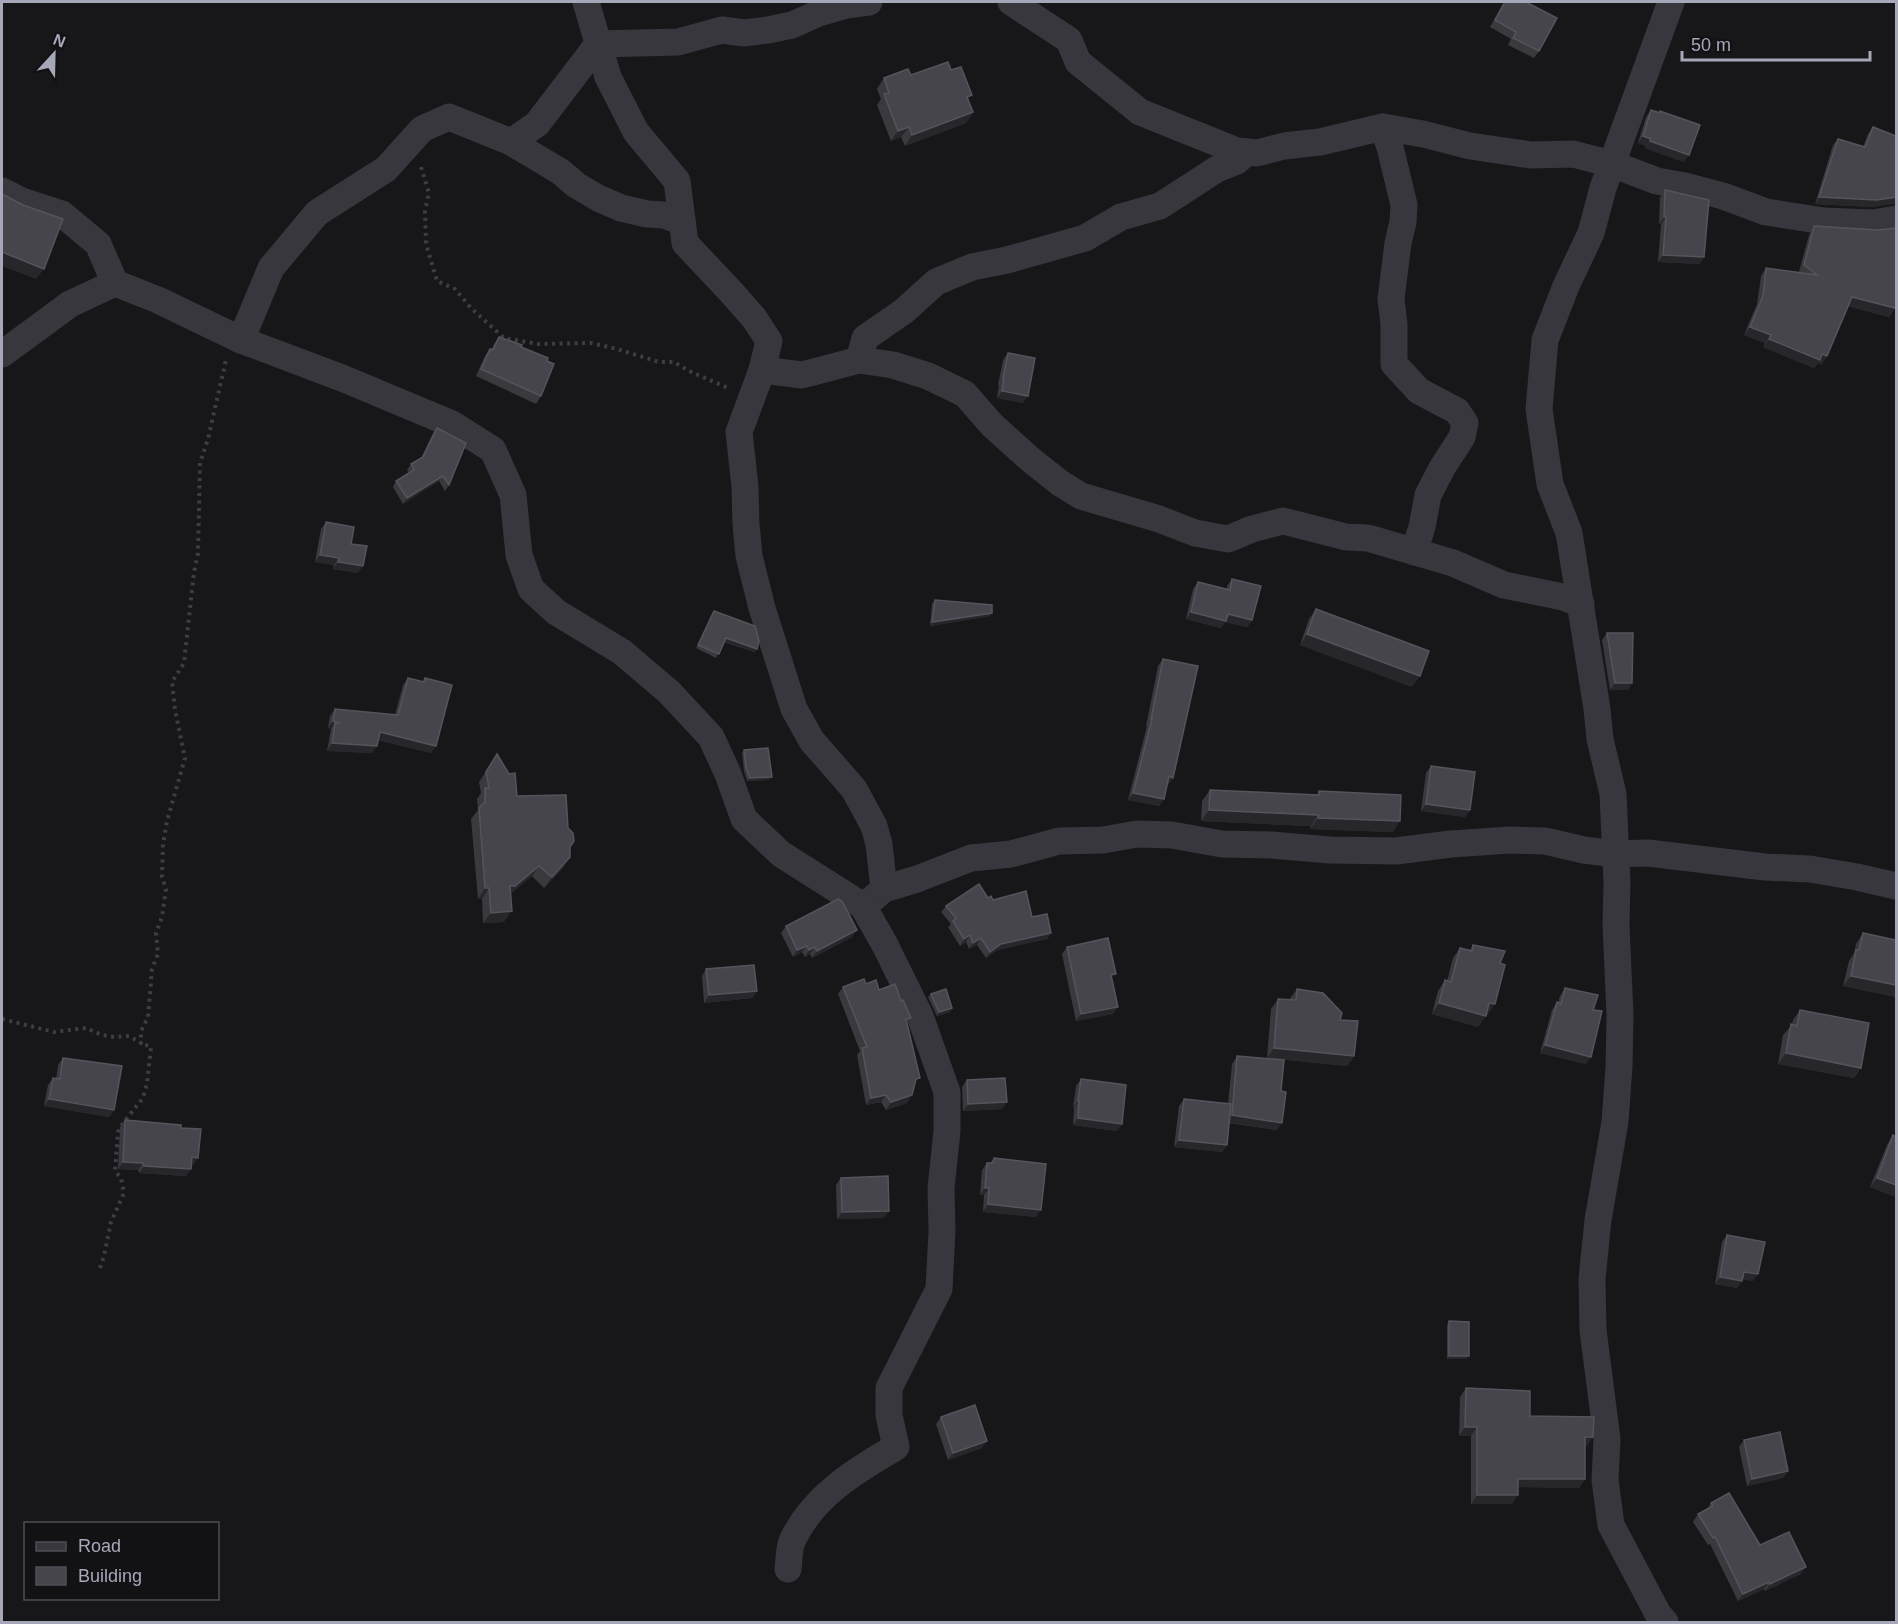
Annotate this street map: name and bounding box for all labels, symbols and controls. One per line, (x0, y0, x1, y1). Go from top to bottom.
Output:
north arrow (24, 24, 84, 84)
scale bar (1682, 24, 1870, 62)
text: N (51, 31, 68, 51)
text: 50 m (1691, 35, 1731, 55)
legend (24, 1522, 219, 1600)
text: Road (78, 1536, 121, 1556)
text: Building (78, 1566, 142, 1586)

